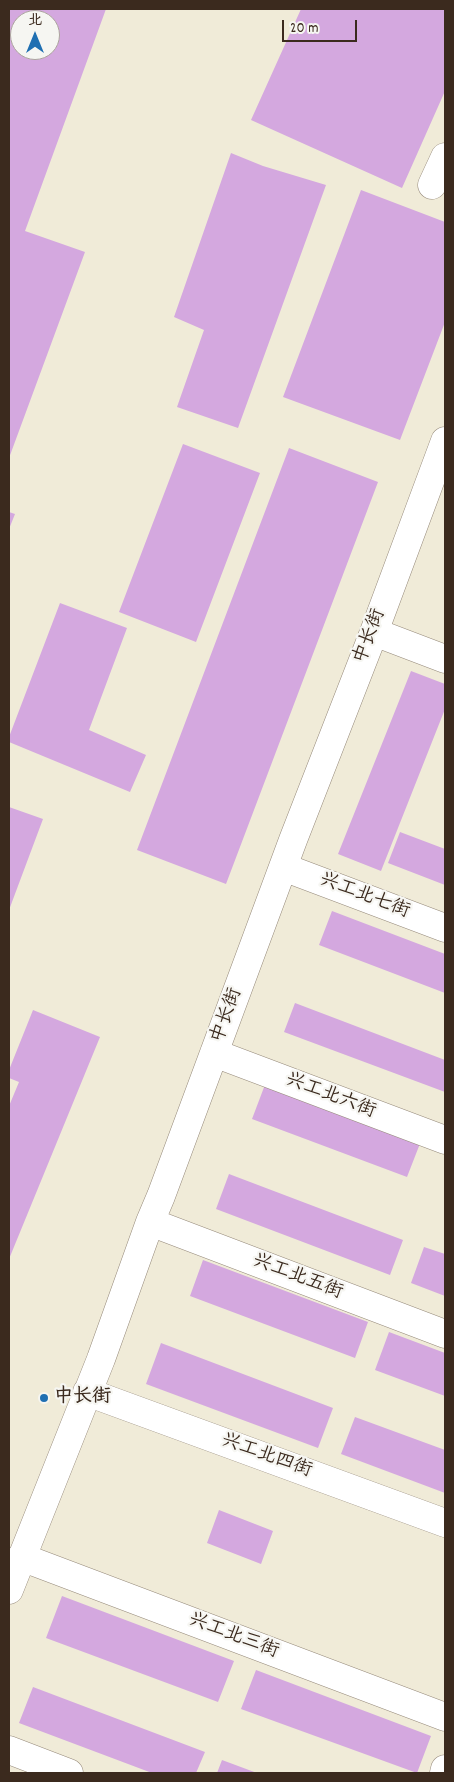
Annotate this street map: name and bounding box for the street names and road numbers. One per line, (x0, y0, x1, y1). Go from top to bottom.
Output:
street label: 中长街 (350, 606, 392, 668)
street label: 兴工北七街 (316, 869, 412, 925)
street label: 中长街 (208, 985, 248, 1047)
street label: 兴工北六街 (282, 1069, 378, 1125)
street label: 兴工北五街 (249, 1250, 345, 1306)
street label: 兴工北四街 (217, 1430, 315, 1484)
street label: 兴工北三街 (185, 1609, 281, 1665)

